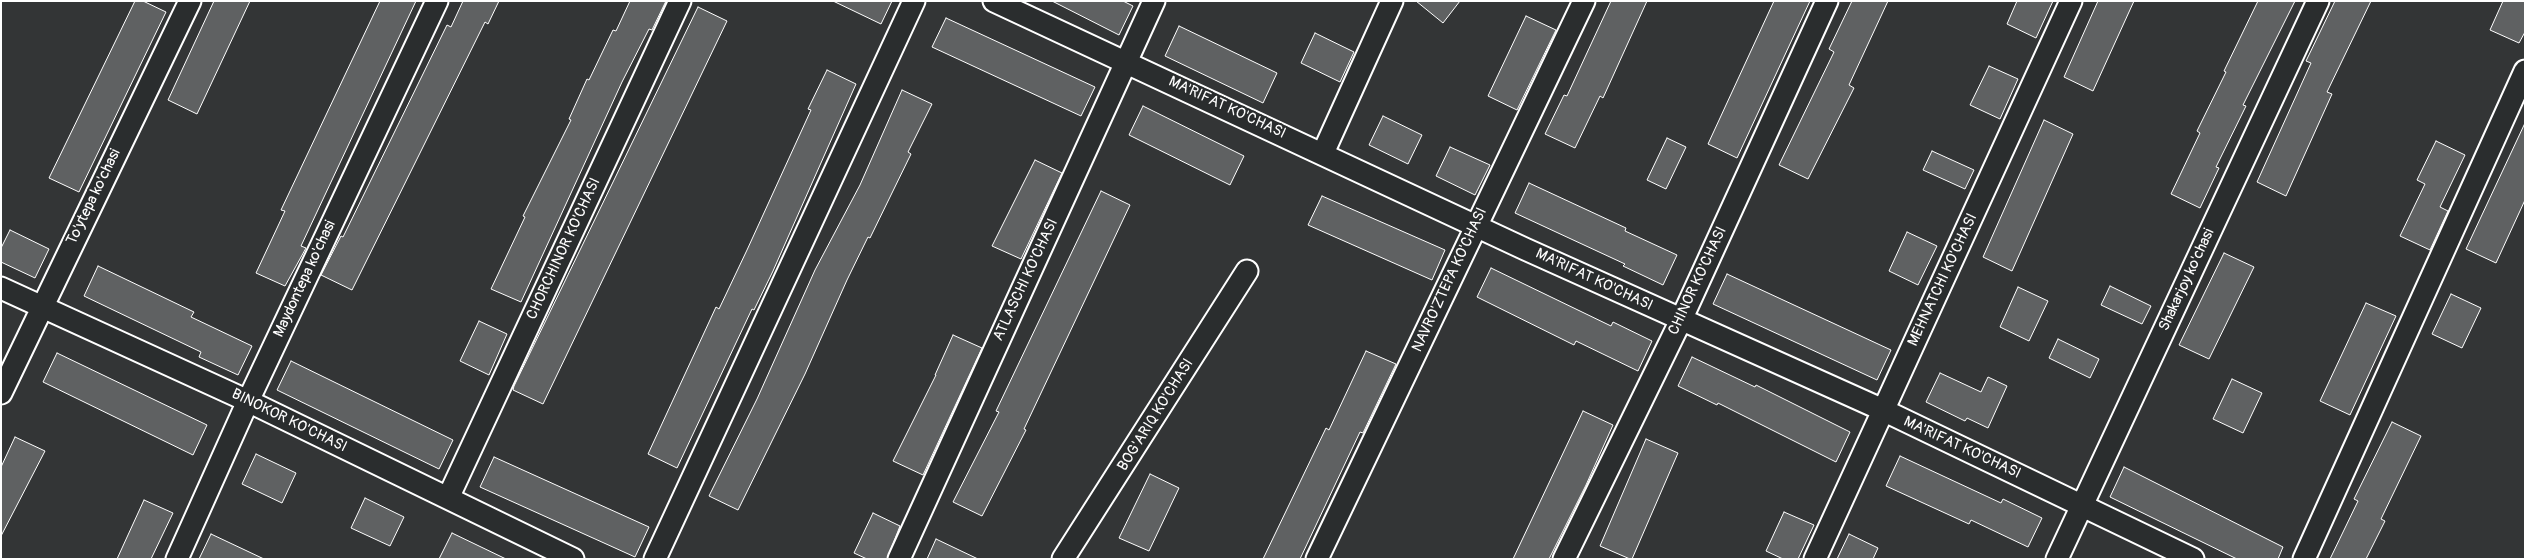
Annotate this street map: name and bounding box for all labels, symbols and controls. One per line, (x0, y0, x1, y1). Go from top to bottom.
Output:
street label: MA'RIFAT KO'CHASI (1165, 73, 1289, 143)
street label: To'ytepa ko'chasi (63, 146, 125, 248)
street label: CHORCHINOR KO'CHASI (523, 175, 605, 323)
street label: NAVRO'ZTEPA KO'CHASI (1409, 205, 1491, 355)
street label: MEHNATCHI KO'CHASI (1904, 211, 1982, 349)
street label: ATLASCHI KO'CHASI (990, 216, 1062, 344)
street label: Maydontepa ko'chasi (270, 218, 340, 340)
street label: CHINOR KO'CHASI (1665, 224, 1731, 338)
street label: Shakarjoy ko'chasi (2155, 226, 2219, 334)
street label: MA'RIFAT KO'CHASI (1532, 245, 1656, 315)
street label: BOG'ARIQ KO'CHASI (1114, 356, 1198, 474)
street label: BINOKOR KO'CHASI (228, 385, 350, 457)
street label: MA'RIFAT KO'CHASI (1900, 413, 2024, 483)

